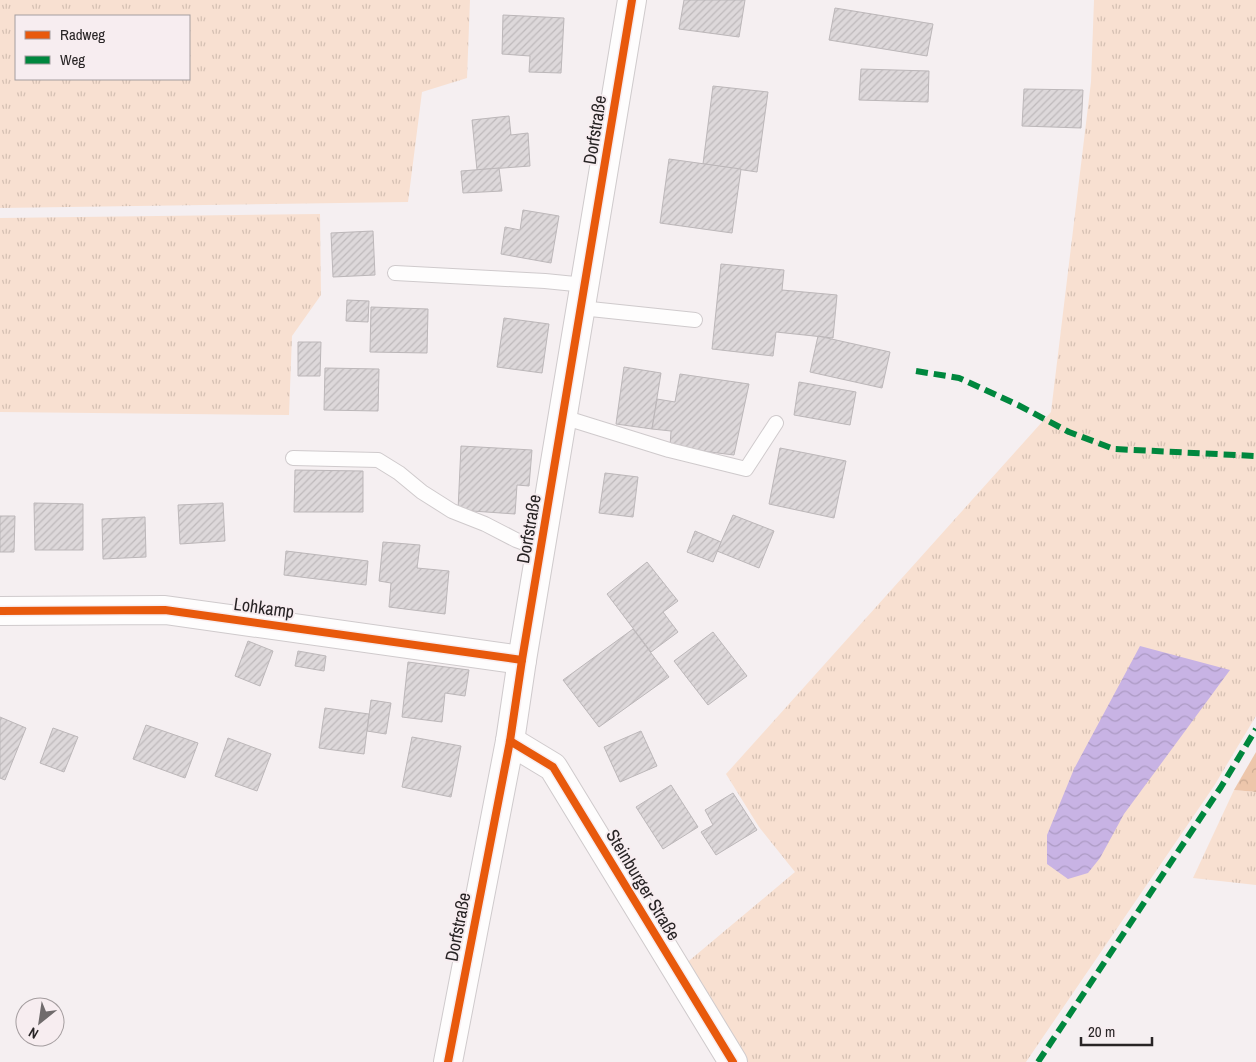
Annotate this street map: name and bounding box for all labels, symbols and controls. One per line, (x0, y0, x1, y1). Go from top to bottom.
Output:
legend (15, 15, 190, 80)
text: Radweg (60, 24, 105, 45)
text: Weg (60, 49, 85, 70)
street label: Dorfstraße (577, 94, 612, 166)
street label: Dorfstraße (510, 492, 547, 565)
street label: Lohkamp (232, 591, 296, 624)
street label: Steinburger Straße (600, 825, 686, 945)
street label: Dorfstraße (439, 890, 476, 964)
north arrow (15, 997, 65, 1047)
scale bar (1081, 1014, 1152, 1046)
text: 20 m (1088, 1021, 1115, 1042)
text: N (25, 1023, 42, 1043)

